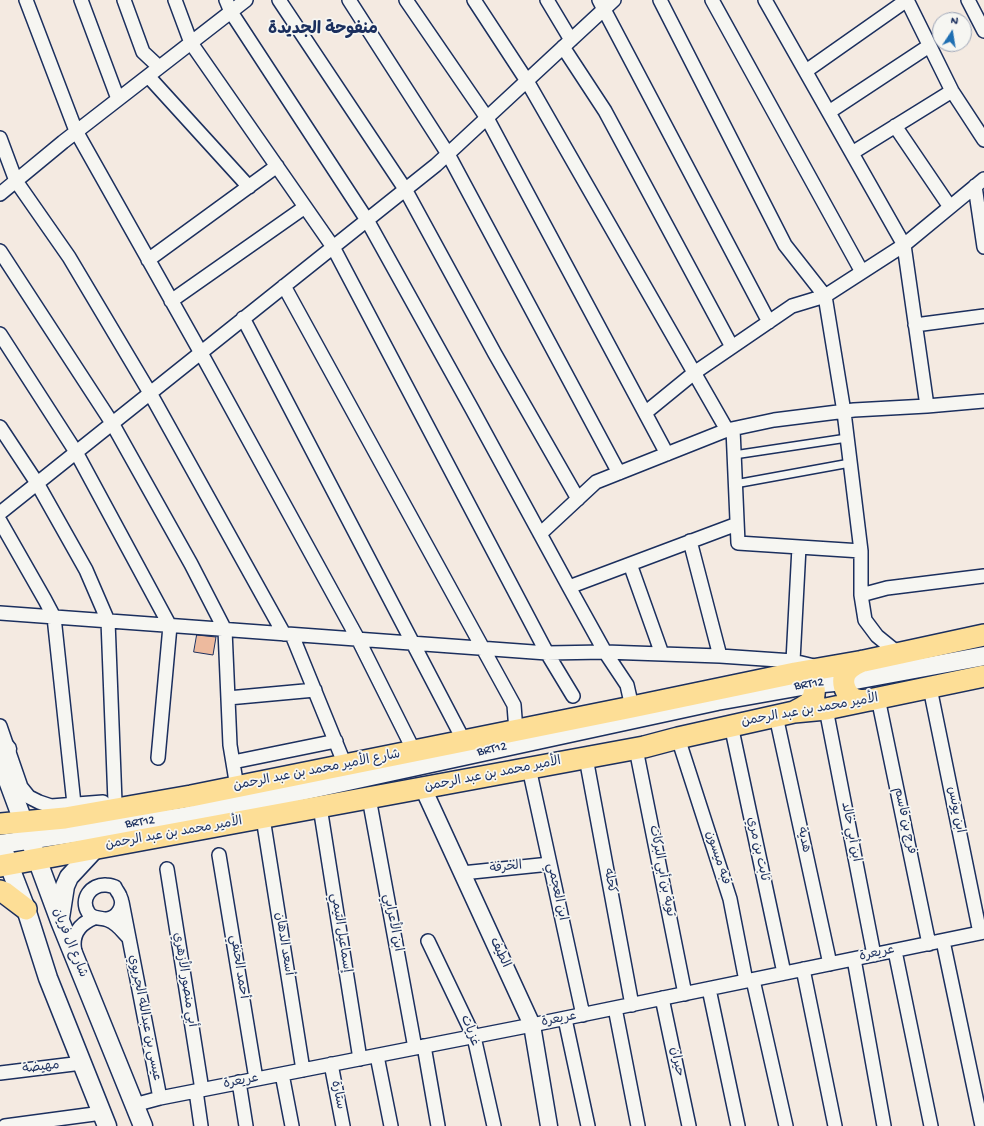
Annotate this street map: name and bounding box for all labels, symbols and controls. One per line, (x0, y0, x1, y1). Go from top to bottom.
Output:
north arrow (932, 12, 972, 52)
text: N (950, 15, 959, 28)
district label: منفوحة الجديدة (268, 20, 378, 40)
street label: BRT12 (793, 675, 825, 695)
street label: الأمير محمد بن عبد الرحمن (740, 691, 880, 731)
street label: BRT12 (476, 739, 508, 761)
street label: شارع الأمير محمد بن عبد الرحمن (232, 747, 402, 795)
street label: الأمير محمد بن عبد الرحمن (423, 754, 563, 796)
street label: ابن يونس (943, 785, 967, 835)
street label: فرج بن قاسم (889, 786, 919, 856)
street label: ابن أبي خالد (837, 801, 863, 863)
street label: BRT12 (124, 813, 156, 833)
street label: الأمير محمد بن عبد الرحمن (104, 814, 244, 854)
street label: ثابت بن مري (743, 816, 771, 882)
street label: توبة بن أبي البركات (645, 824, 677, 918)
street label: هدية (793, 826, 813, 854)
street label: قبه ميسون (701, 829, 733, 887)
street label: الخرفة (489, 859, 523, 877)
street label: ابن العجمي (542, 862, 570, 922)
street label: كحله (599, 867, 619, 895)
street label: إسماعيل التيمي (326, 892, 354, 974)
street label: ابن الأعرابي (379, 893, 405, 953)
street label: شارع ال فريان (48, 906, 90, 980)
street label: أسعد الدهان (270, 911, 296, 977)
street label: أبي منصور الأزهري (169, 932, 199, 1028)
street label: أحمد الحنفي (225, 934, 251, 1000)
street label: الطيف (485, 935, 513, 971)
street label: عريعرة (858, 943, 896, 965)
street label: عيسى بن عبدالله الجريوي (124, 954, 164, 1082)
street label: عريعرة (540, 1009, 578, 1031)
street label: غزيات (456, 1013, 482, 1049)
street label: حيران (665, 1046, 687, 1078)
street label: مهيضة (22, 1058, 60, 1078)
street label: عريعرة (222, 1071, 260, 1093)
street label: ستارة (327, 1079, 347, 1111)

